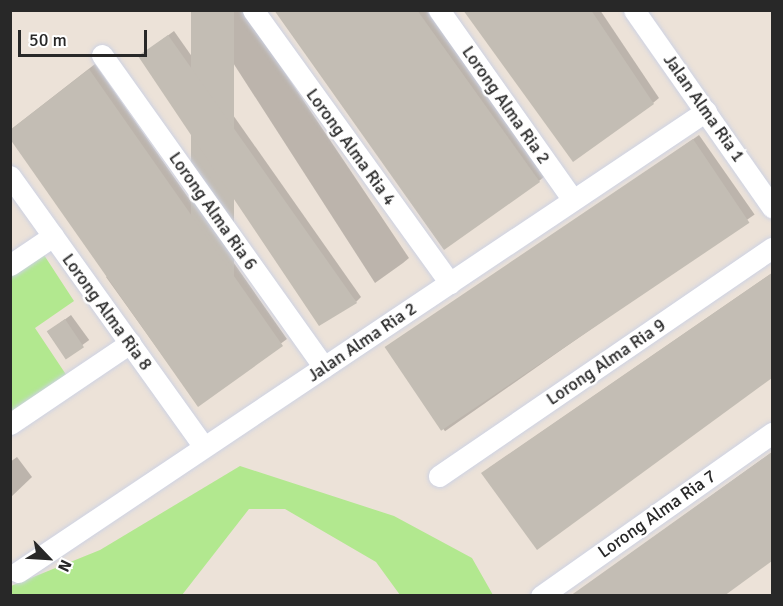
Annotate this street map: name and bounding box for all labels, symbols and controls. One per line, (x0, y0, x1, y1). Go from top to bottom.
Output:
scale bar (21, 18, 150, 56)
text: 50 m (29, 29, 67, 51)
street label: Lorong Alma Ria 2 (457, 42, 555, 168)
street label: Jalan Alma Ria 1 (659, 50, 749, 166)
street label: Lorong Alma Ria 4 (301, 84, 401, 210)
street label: Lorong Alma Ria 6 (164, 148, 262, 274)
street label: Lorong Alma Ria 8 (57, 249, 157, 375)
street label: Jalan Alma Ria 2 (303, 298, 421, 386)
street label: Lorong Alma Ria 9 (542, 314, 670, 410)
street label: Lorong Alma Ria 7 (594, 465, 720, 563)
north arrow (18, 528, 78, 588)
text: N (53, 556, 76, 575)

